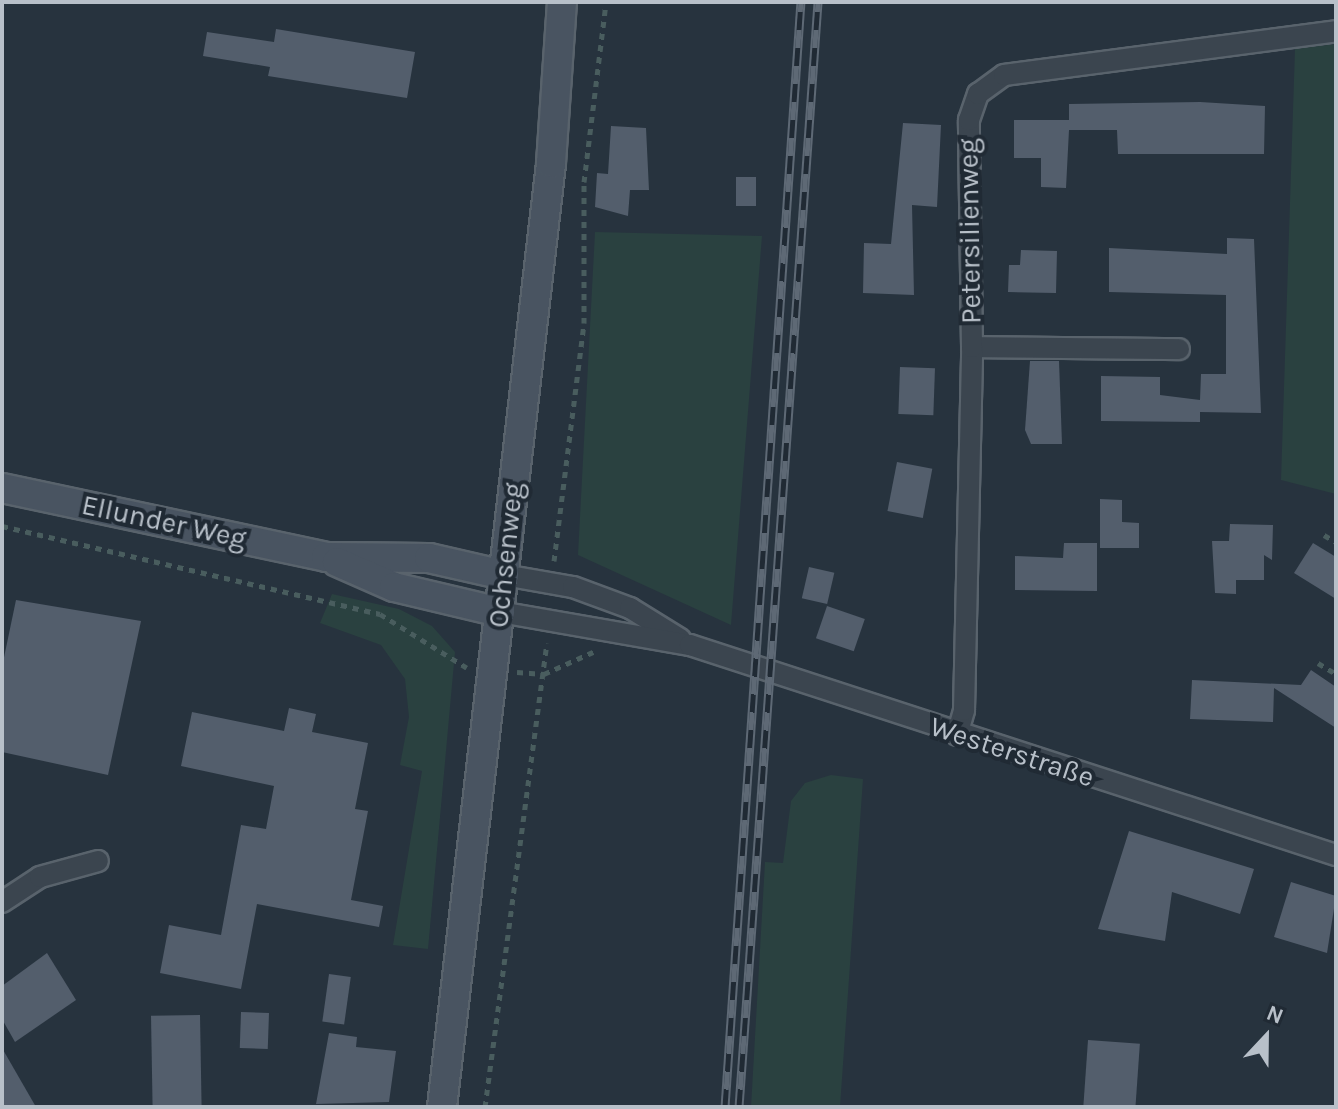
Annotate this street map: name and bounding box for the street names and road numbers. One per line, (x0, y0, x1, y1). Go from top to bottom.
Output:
street label: Petersilienweg (952, 138, 988, 324)
street label: Ochsenweg (482, 481, 530, 629)
street label: Ellunder Weg (79, 488, 249, 556)
street label: Westerstraße (926, 710, 1098, 794)

